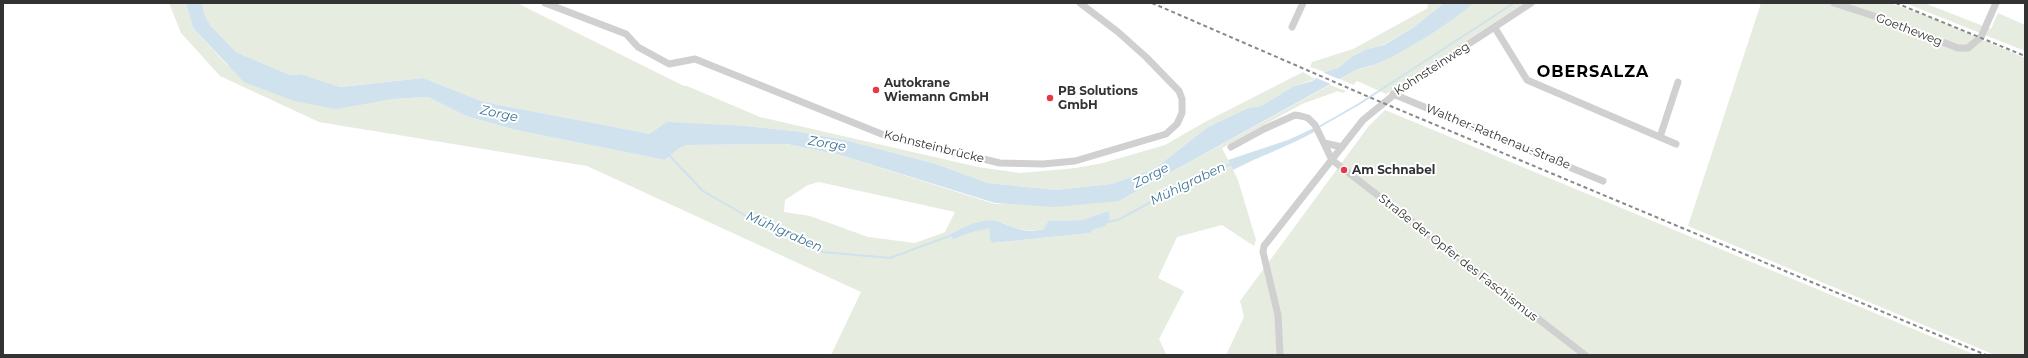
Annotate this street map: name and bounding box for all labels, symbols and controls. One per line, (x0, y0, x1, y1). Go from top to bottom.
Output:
street label: Goetheweg (1874, 11, 1944, 49)
street label: Kohnsteinweg (1392, 39, 1472, 99)
district label: OBERSALZA (1537, 62, 1649, 82)
place label: Autokrane Wiemann GmbH (884, 76, 989, 104)
place label: PB Solutions GmbH (1058, 84, 1138, 112)
marker: Autokrane Wiemann GmbH (871, 85, 881, 95)
marker: PB Solutions GmbH (1045, 93, 1055, 103)
street label: Walther-Rathenau-Straße (1424, 101, 1572, 173)
water label: Zorge (479, 102, 519, 126)
street label: Kohnsteinbrücke (882, 128, 986, 166)
water label: Zorge (807, 133, 847, 155)
water label: Mühlgraben (1148, 159, 1228, 209)
water label: Zorge (1130, 160, 1172, 192)
place label: Am Schnabel (1352, 163, 1435, 177)
marker: Am Schnabel (1339, 165, 1349, 175)
street label: Straße der Opfer des Faschismus (1376, 191, 1540, 325)
water label: Mühlgraben (744, 208, 824, 256)

